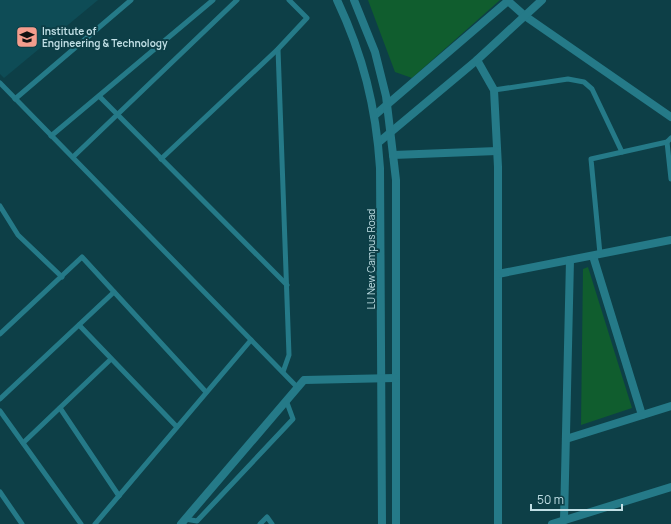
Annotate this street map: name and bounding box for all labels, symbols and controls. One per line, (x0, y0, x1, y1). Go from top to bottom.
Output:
school or university icon: Institute of Engineering & Technology (14, 24, 40, 50)
place label: Institute of Engineering & Technology (42, 24, 168, 50)
street label: LU New Campus Road (364, 209, 378, 309)
scale bar (531, 486, 622, 512)
text: 50 m (537, 491, 564, 508)

